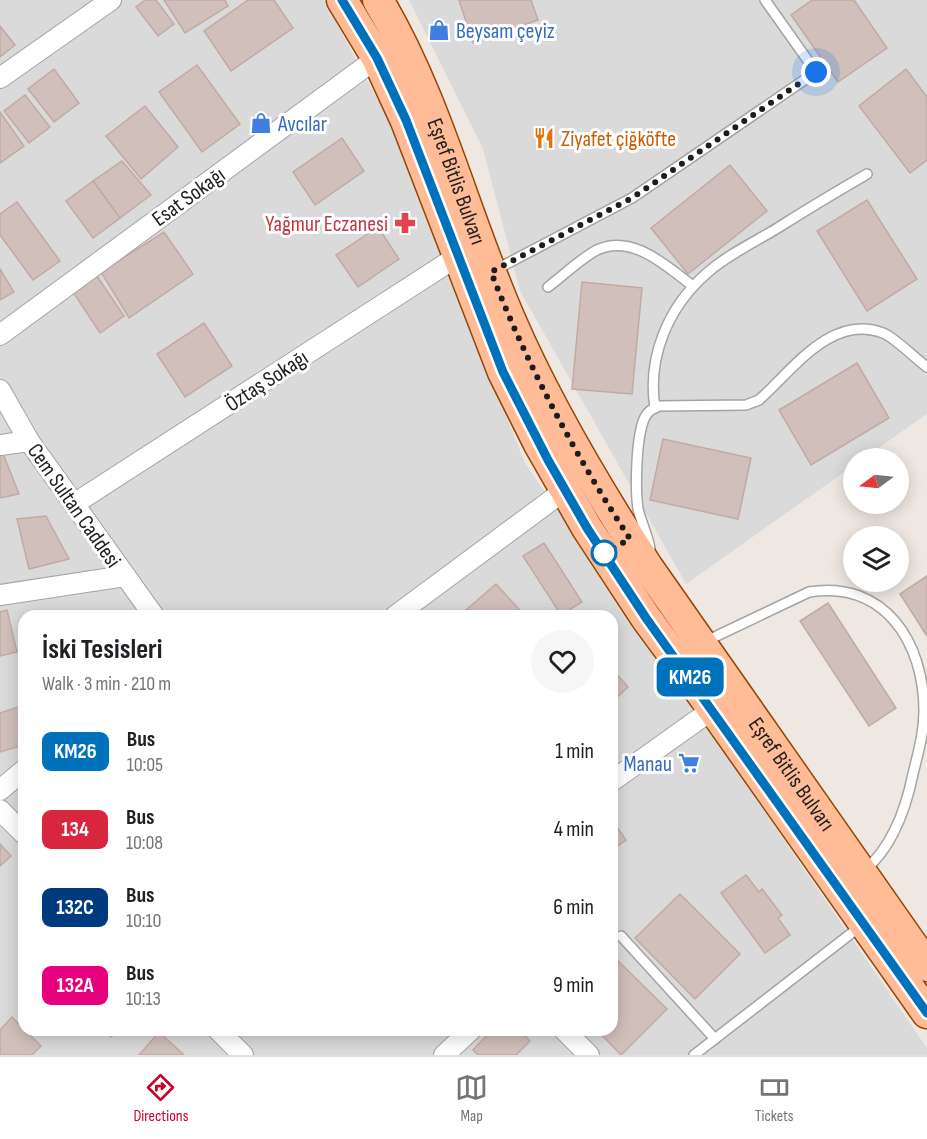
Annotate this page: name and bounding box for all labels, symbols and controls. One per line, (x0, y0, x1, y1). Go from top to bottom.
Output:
shop icon: Beysam çeyiz (427, 18, 451, 42)
place label: Beysam çeyiz (456, 18, 555, 45)
your location (801, 57, 831, 87)
shop icon: Avcılar (249, 111, 273, 135)
place label: Avcılar (277, 111, 327, 138)
street label: Eşref Bitlis Bulvarı (420, 115, 491, 249)
restaurant icon: Ziyafet çiğköfte (532, 126, 556, 150)
place label: Ziyafet çiğköfte (561, 126, 676, 153)
street label: Esat Sokağı (147, 162, 231, 233)
place label: Yağmur Eczanesi (265, 211, 388, 238)
pharmacy icon: Yağmur Eczanesi (393, 211, 417, 235)
street label: Öztaş Sokağı (220, 344, 313, 418)
street label: Cem Sultan Caddesi (21, 438, 127, 573)
north arrow (843, 448, 909, 514)
map controls (843, 448, 909, 592)
button: layers (843, 526, 909, 592)
unlabelled marker (591, 540, 617, 566)
button: heart (531, 630, 594, 693)
text: İski Tesisleri (42, 633, 162, 666)
line badge: KM26 (648, 658, 732, 696)
text: KM26 (669, 665, 711, 690)
text: Walk · 3 min · 210 m (42, 672, 171, 696)
street label: Eşref Bitlis Bulvarı (742, 713, 840, 837)
text: Bus (127, 726, 155, 753)
text: 1 min (555, 738, 594, 765)
text: KM26 (54, 739, 97, 764)
place label: Manau (623, 751, 672, 778)
supermarket icon: Manau (677, 751, 701, 775)
text: 10:05 (127, 753, 163, 777)
text: Bus (126, 804, 155, 831)
text: 4 min (554, 816, 594, 843)
text: 134 (61, 817, 89, 842)
text: 10:08 (126, 831, 163, 855)
text: Bus (126, 882, 155, 909)
text: 6 min (553, 894, 594, 921)
text: 132C (56, 895, 94, 920)
text: 10:10 (126, 909, 161, 933)
text: Bus (126, 960, 155, 987)
text: 9 min (553, 972, 594, 999)
text: 132A (57, 973, 93, 998)
text: 10:13 (126, 987, 161, 1011)
tab: Directions (133, 1071, 188, 1126)
tab: Map (455, 1071, 488, 1126)
tab: Tickets (755, 1071, 794, 1126)

